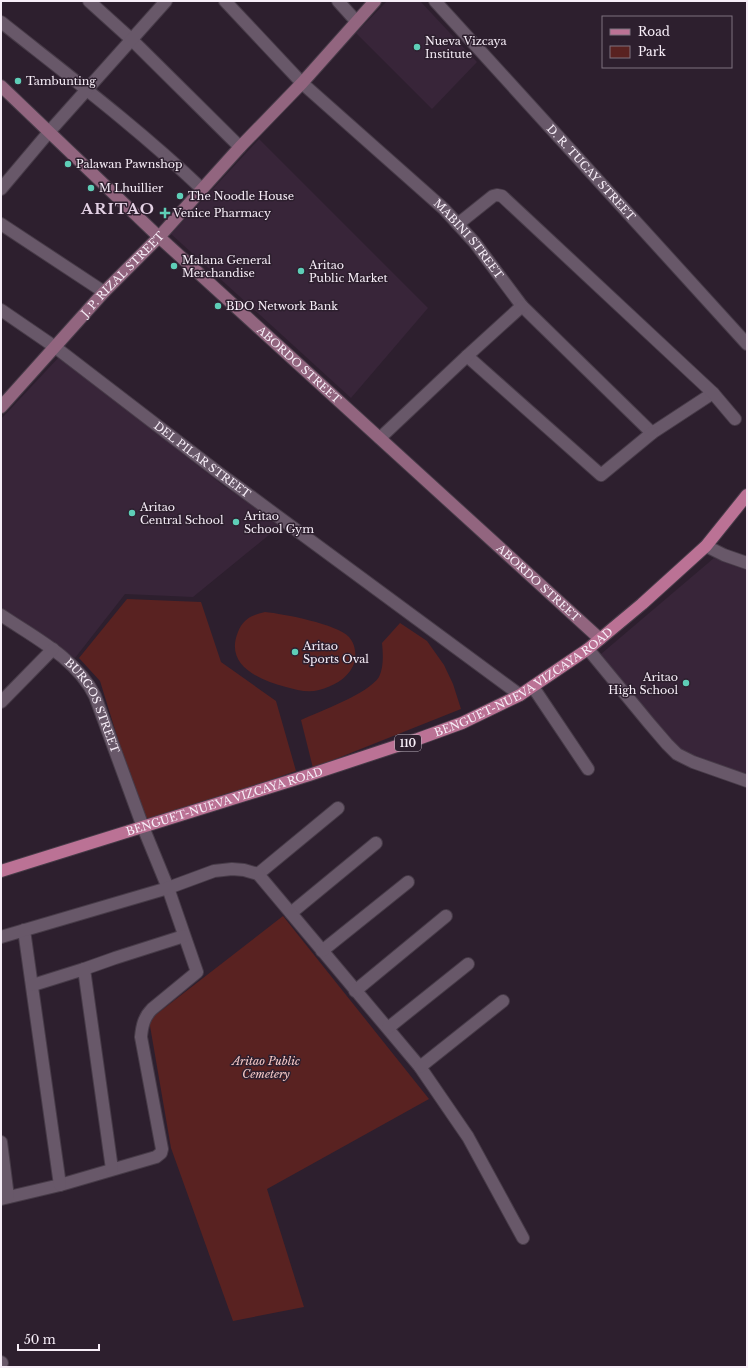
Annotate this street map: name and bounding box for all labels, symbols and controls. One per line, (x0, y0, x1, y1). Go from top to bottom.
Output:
legend (602, 16, 732, 68)
text: Road (638, 24, 670, 39)
place label: Nueva Vizcaya Institute (425, 34, 508, 61)
marker: Nueva Vizcaya Institute (412, 42, 422, 52)
text: Park (638, 44, 666, 59)
place label: Tambunting (26, 74, 96, 88)
marker: Tambunting (13, 76, 23, 86)
street label: D. R. TUCAY STREET (544, 122, 638, 224)
place label: Palawan Pawnshop (76, 157, 183, 171)
marker: Palawan Pawnshop (63, 159, 73, 169)
place label: M Lhuillier (99, 181, 164, 195)
marker: M Lhuillier (86, 183, 96, 193)
place label: The Noodle House (188, 189, 294, 203)
marker: The Noodle House (175, 191, 185, 201)
street label: MABINI STREET (431, 196, 506, 282)
district label: ARITAO (80, 199, 155, 218)
place label: Venice Pharmacy (172, 206, 271, 220)
marker: Venice Pharmacy (160, 208, 170, 218)
street label: J. P. RIZAL STREET (77, 229, 167, 321)
place label: Malana General Merchandise (182, 253, 272, 280)
place label: Aritao Public Market (308, 258, 389, 285)
marker: Malana General Merchandise (169, 261, 179, 271)
marker: Aritao Public Market (296, 266, 306, 276)
place label: BDO Network Bank (226, 299, 338, 313)
marker: BDO Network Bank (213, 301, 223, 311)
street label: ABORDO STREET (253, 322, 344, 406)
street label: DEL PILAR STREET (151, 419, 254, 501)
place label: Aritao Central School (139, 500, 224, 527)
marker: Aritao Central School (127, 508, 137, 518)
place label: Aritao School Gym (243, 509, 314, 536)
marker: Aritao School Gym (231, 517, 241, 527)
street label: ABORDO STREET (493, 540, 583, 625)
street label: BENGUET-NUEVA VIZCAYA ROAD (432, 624, 616, 740)
place label: Aritao Sports Oval (302, 639, 369, 666)
marker: Aritao Sports Oval (290, 647, 300, 657)
street label: BURGOS STREET (62, 655, 122, 755)
place label: Aritao High School (608, 670, 678, 697)
marker: Aritao High School (681, 678, 691, 688)
road number: 110 (395, 735, 421, 751)
street label: BENGUET-NUEVA VIZCAYA ROAD (124, 764, 325, 839)
park label: Aritao Public Cemetery (230, 1054, 300, 1081)
scale bar (18, 1326, 99, 1352)
text: 50 m (24, 1332, 56, 1347)

